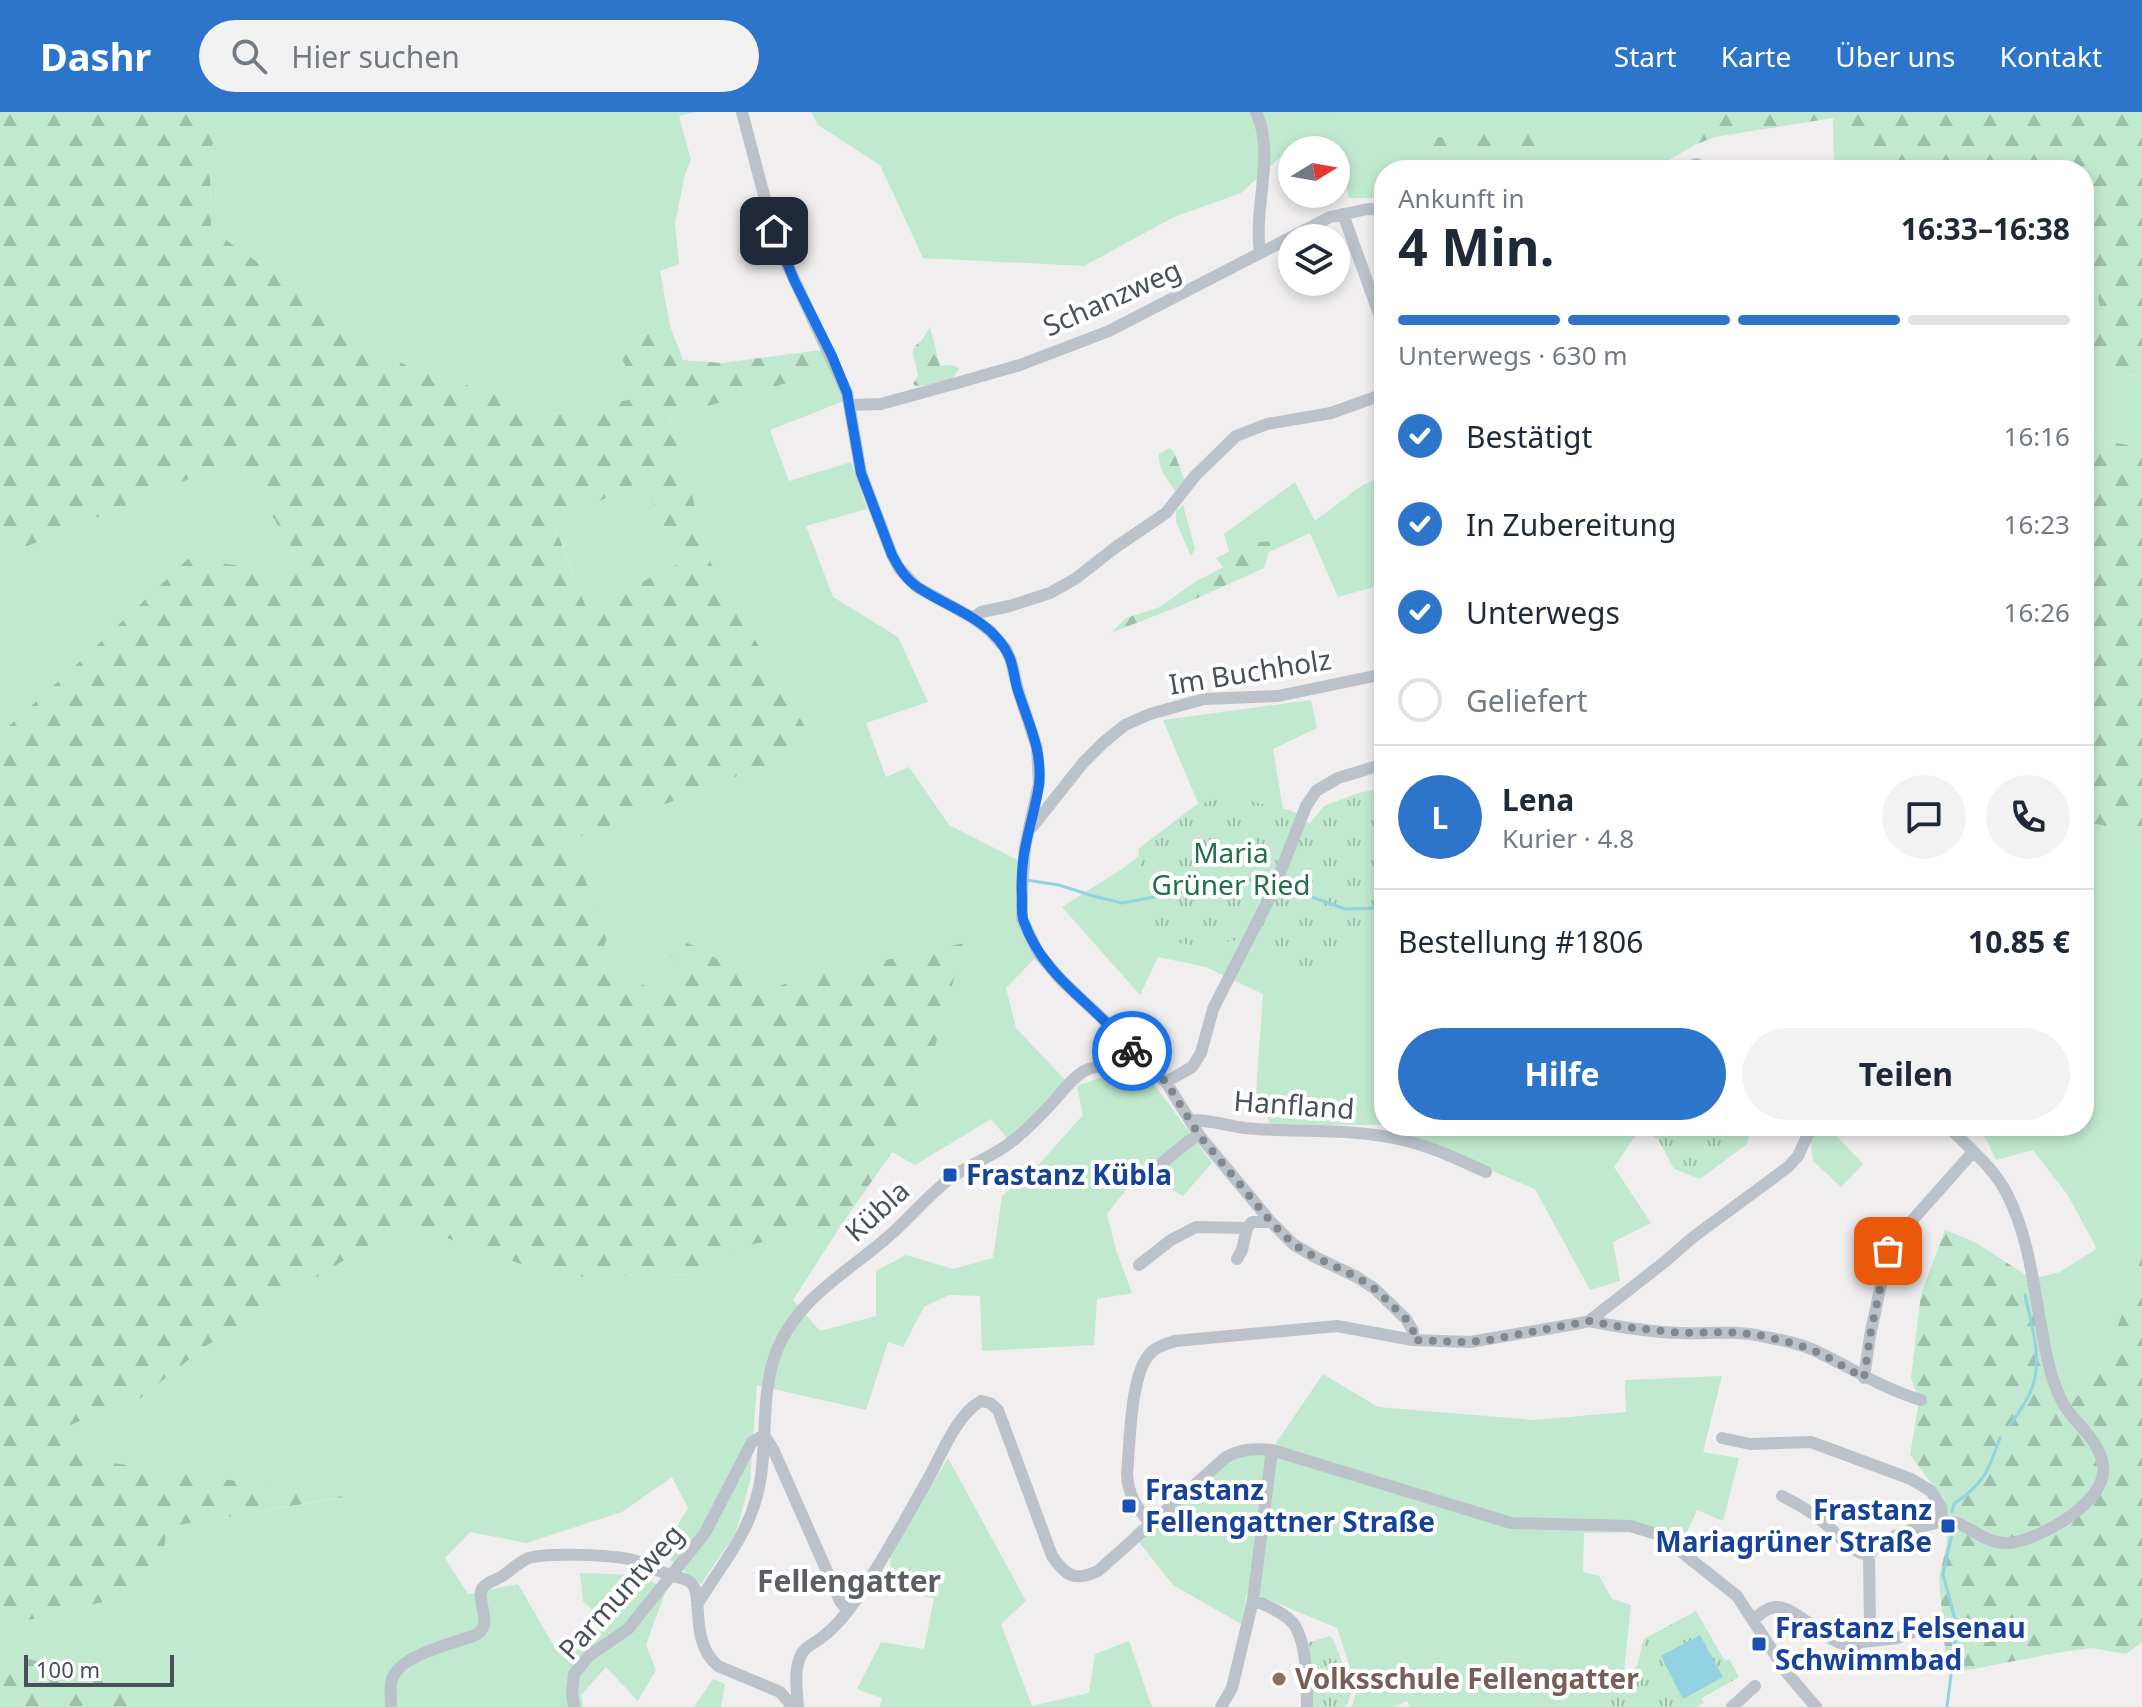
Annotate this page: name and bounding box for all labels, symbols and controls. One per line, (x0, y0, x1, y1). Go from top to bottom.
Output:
search box (199, 20, 759, 92)
text: Dashr (40, 30, 151, 82)
icon: search (227, 34, 271, 78)
text: Hier suchen (291, 36, 460, 77)
text: Start (1614, 37, 1677, 75)
text: Karte (1721, 37, 1791, 75)
text: Über uns (1835, 37, 1956, 75)
text: Kontakt (2000, 37, 2102, 75)
north arrow (1278, 136, 1350, 208)
map controls (1278, 136, 1350, 296)
text: Ankunft in (1398, 180, 1525, 216)
pin (740, 197, 808, 265)
text: 16:33–16:38 (1901, 208, 2070, 249)
icon: home (752, 209, 796, 253)
text: 4 Min. (1398, 210, 1554, 281)
button: layers (1278, 224, 1350, 296)
street label: Schanzweg (1037, 250, 1187, 344)
text: Unterwegs · 630 m (1398, 337, 1628, 373)
icon: check (1398, 414, 1442, 458)
text: Bestätigt (1466, 416, 1592, 457)
text: 16:16 (2004, 418, 2070, 454)
icon: check (1398, 502, 1442, 546)
text: In Zubereitung (1466, 504, 1676, 545)
text: 16:23 (2004, 506, 2070, 542)
icon: check (1398, 590, 1442, 634)
text: Unterwegs (1466, 592, 1620, 633)
text: 16:26 (2004, 594, 2070, 630)
street label: Im Buchholz (1166, 639, 1334, 703)
text: Geliefert (1466, 680, 1588, 721)
button: chat (1882, 775, 1966, 859)
button: phone (1986, 775, 2070, 859)
text: Lena (1502, 779, 1574, 820)
text: L (1432, 797, 1448, 838)
text: Kurier · 4.8 (1502, 820, 1634, 856)
park label: Maria Grüner Ried (1152, 833, 1310, 903)
text: Bestellung #1806 (1398, 921, 1643, 962)
text: 10.85 € (1968, 921, 2070, 962)
courier (1092, 1011, 1172, 1091)
button: Hilfe (1398, 1028, 1726, 1120)
button: Teilen (1742, 1028, 2070, 1120)
icon: bike (1110, 1029, 1154, 1073)
street label: Hanfland (1232, 1081, 1356, 1127)
place label: Frastanz Kübla (966, 1155, 1172, 1193)
marker: Frastanz Kübla (941, 1166, 959, 1184)
street label: Kübla (836, 1171, 917, 1249)
pin (1854, 1217, 1922, 1285)
icon: bag (1866, 1229, 1910, 1273)
place label: Frastanz Fellengattner Straße (1145, 1470, 1435, 1540)
place label: Frastanz Mariagrüner Straße (1655, 1490, 1932, 1560)
marker: Frastanz Fellengattner Straße (1120, 1497, 1138, 1515)
street label: Parmuntweg (549, 1515, 691, 1667)
marker: Frastanz Mariagrüner Straße (1939, 1517, 1957, 1535)
district label: Fellengatter (757, 1560, 942, 1601)
place label: Frastanz Felsenau Schwimmbad (1775, 1608, 2026, 1678)
marker: Frastanz Felsenau Schwimmbad (1750, 1635, 1768, 1653)
scale bar (24, 1651, 174, 1687)
text: 100 m (36, 1654, 100, 1684)
place label: Volksschule Fellengatter (1295, 1659, 1639, 1697)
marker: Volksschule Fellengatter (1270, 1670, 1288, 1688)

